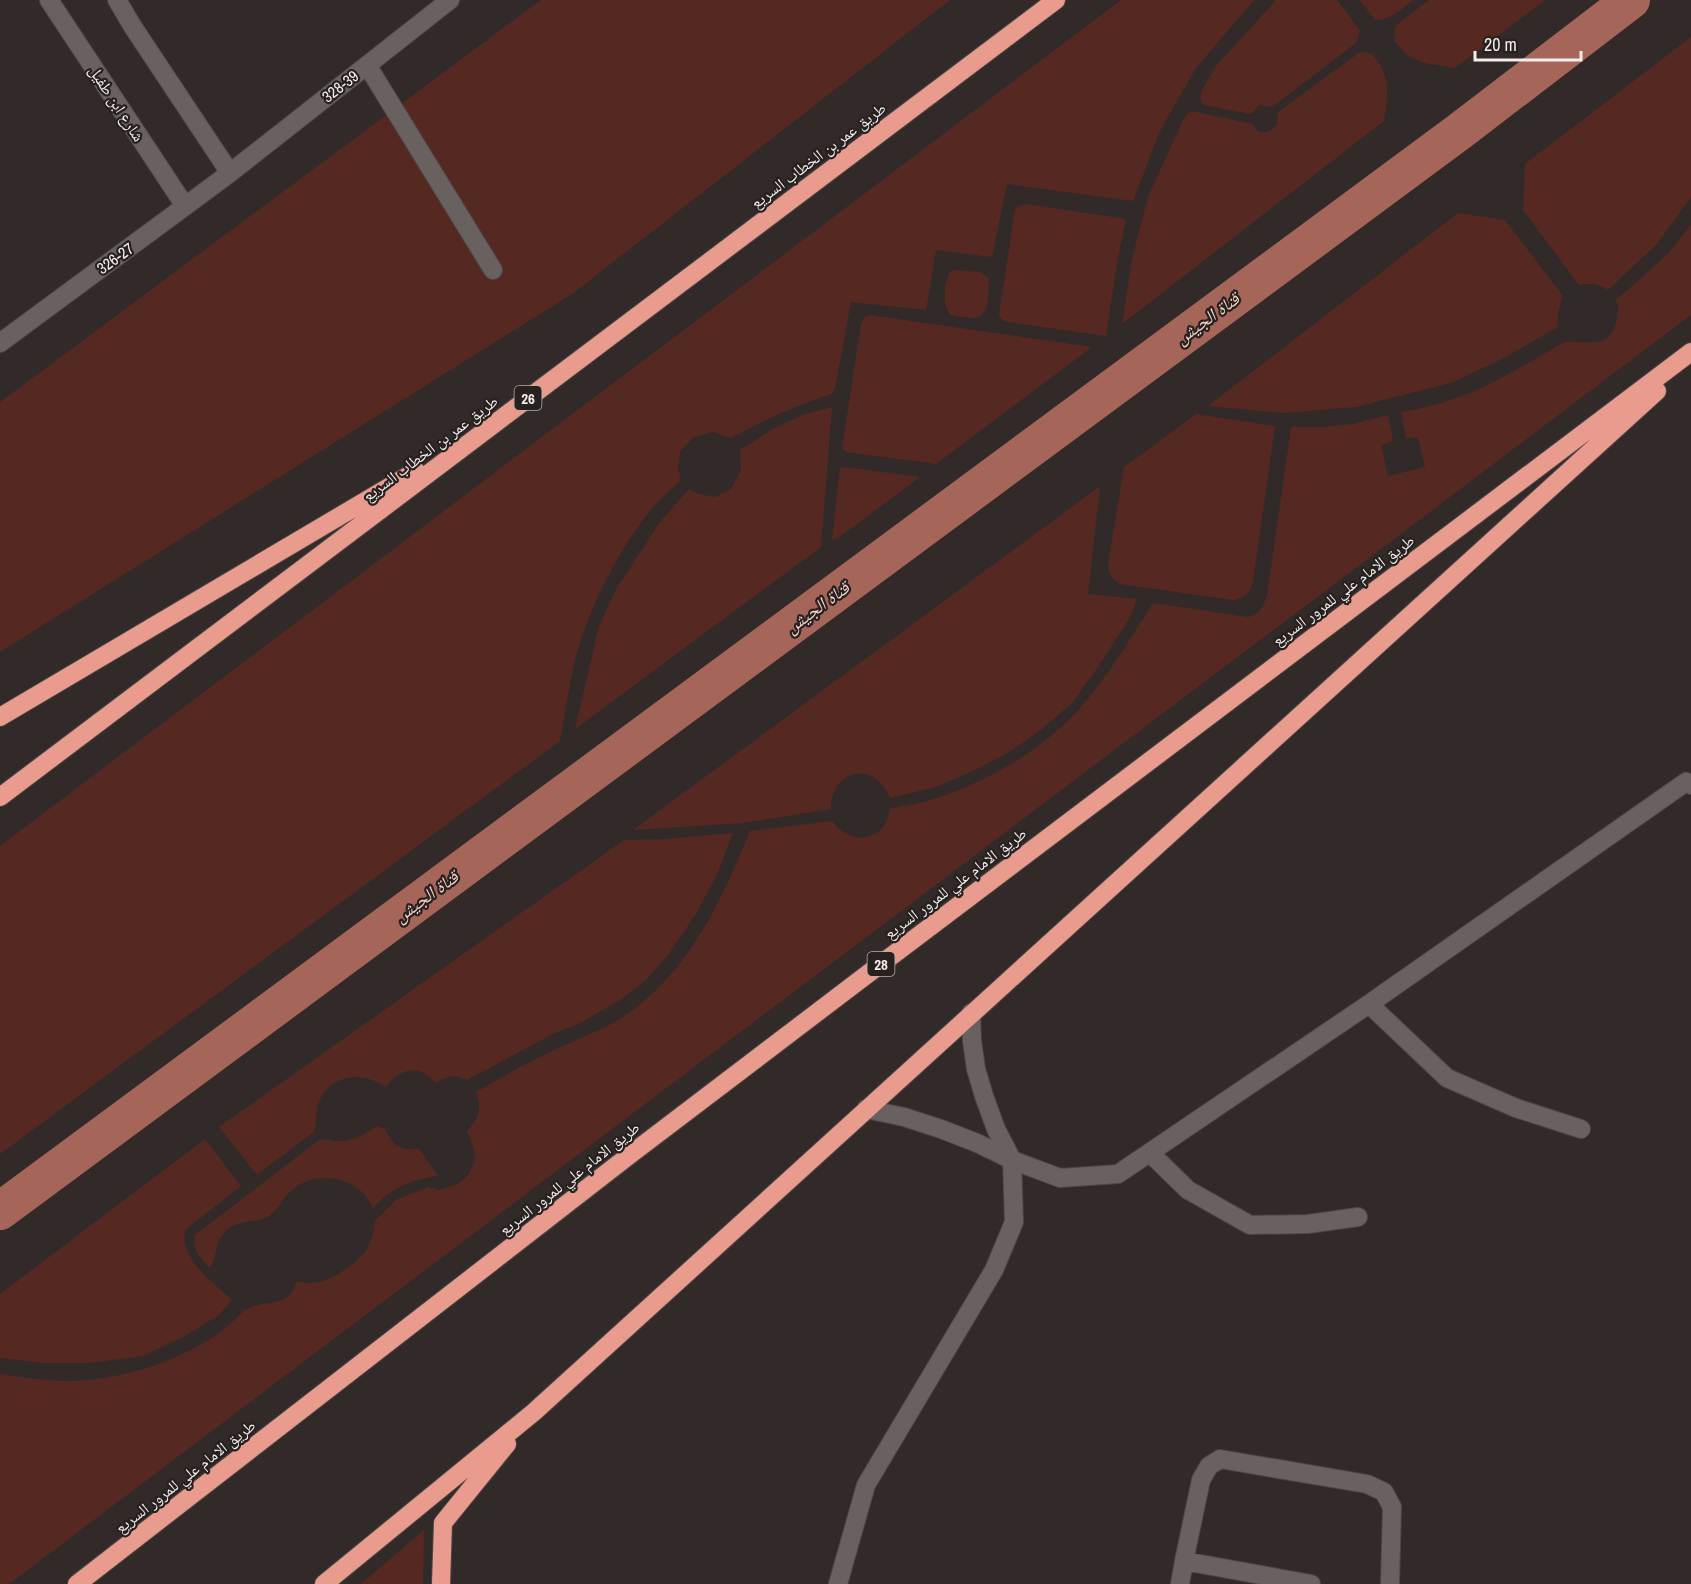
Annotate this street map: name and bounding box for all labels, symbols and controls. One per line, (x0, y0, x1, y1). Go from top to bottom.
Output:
scale bar (1475, 24, 1582, 62)
text: 20 m (1484, 32, 1517, 57)
street label: شارع ابن طفيل (84, 60, 150, 146)
street label: 328-39 (317, 65, 363, 107)
street label: طريق عمر بن الخطاب السريع (746, 97, 890, 213)
street label: 326-27 (92, 237, 138, 279)
water label: قناة الجيش (1170, 285, 1246, 350)
road number: 26 (514, 386, 542, 410)
street label: طريق عمر بن الخطاب السريع (358, 390, 502, 506)
street label: طريق الامام علي للمرور السريع (1267, 529, 1420, 653)
water label: قناة الجيش (780, 574, 856, 639)
street label: طريق الامام علي للمرور السريع (879, 822, 1032, 946)
water label: قناة الجيش (389, 863, 465, 928)
road number: 28 (868, 952, 894, 976)
street label: طريق الامام علي للمرور السريع (494, 1116, 645, 1242)
street label: طريق الامام علي للمرور السريع (110, 1414, 261, 1540)

